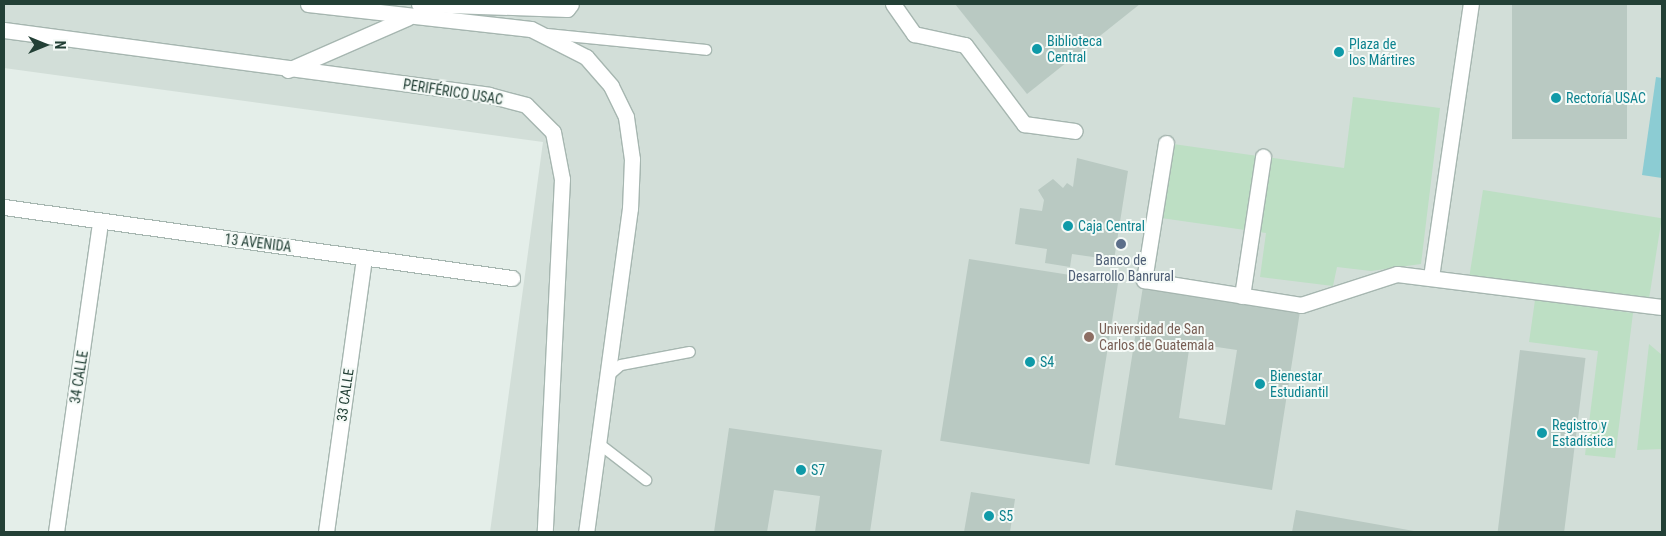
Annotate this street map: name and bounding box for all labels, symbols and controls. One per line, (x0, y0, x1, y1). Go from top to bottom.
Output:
north arrow (20, 20, 70, 70)
place label: Biblioteca Central (1047, 33, 1102, 65)
place label: Plaza de los Mártires (1349, 36, 1415, 68)
text: N (52, 41, 68, 49)
marker: Biblioteca Central (1031, 43, 1043, 55)
marker: Plaza de los Mártires (1333, 46, 1345, 58)
street label: PERIFÉRICO USAC (402, 76, 504, 108)
place label: Rectoría USAC (1566, 90, 1646, 106)
marker: Rectoría USAC (1550, 92, 1562, 104)
place label: Caja Central (1078, 218, 1145, 234)
marker: Caja Central (1062, 220, 1074, 232)
street label: 13 AVENIDA (224, 231, 292, 255)
marker: Banco de Desarrollo Banrural (1115, 238, 1127, 250)
place label: Banco de Desarrollo Banrural (1068, 252, 1174, 284)
place label: Universidad de San Carlos de Guatemala (1099, 321, 1214, 354)
marker: Universidad de San Carlos de Guatemala (1083, 331, 1095, 343)
street label: 34 CALLE (67, 349, 91, 405)
place label: S4 (1040, 354, 1054, 370)
marker: S4 (1024, 356, 1036, 368)
street label: 33 CALLE (333, 367, 357, 423)
place label: Bienestar Estudiantil (1270, 368, 1328, 401)
marker: Bienestar Estudiantil (1254, 378, 1266, 390)
place label: Registro y Estadística (1552, 417, 1613, 450)
marker: Registro y Estadística (1536, 427, 1548, 439)
place label: S7 (811, 462, 825, 478)
marker: S7 (795, 464, 807, 476)
place label: S5 (999, 508, 1013, 524)
marker: S5 (983, 510, 995, 522)

